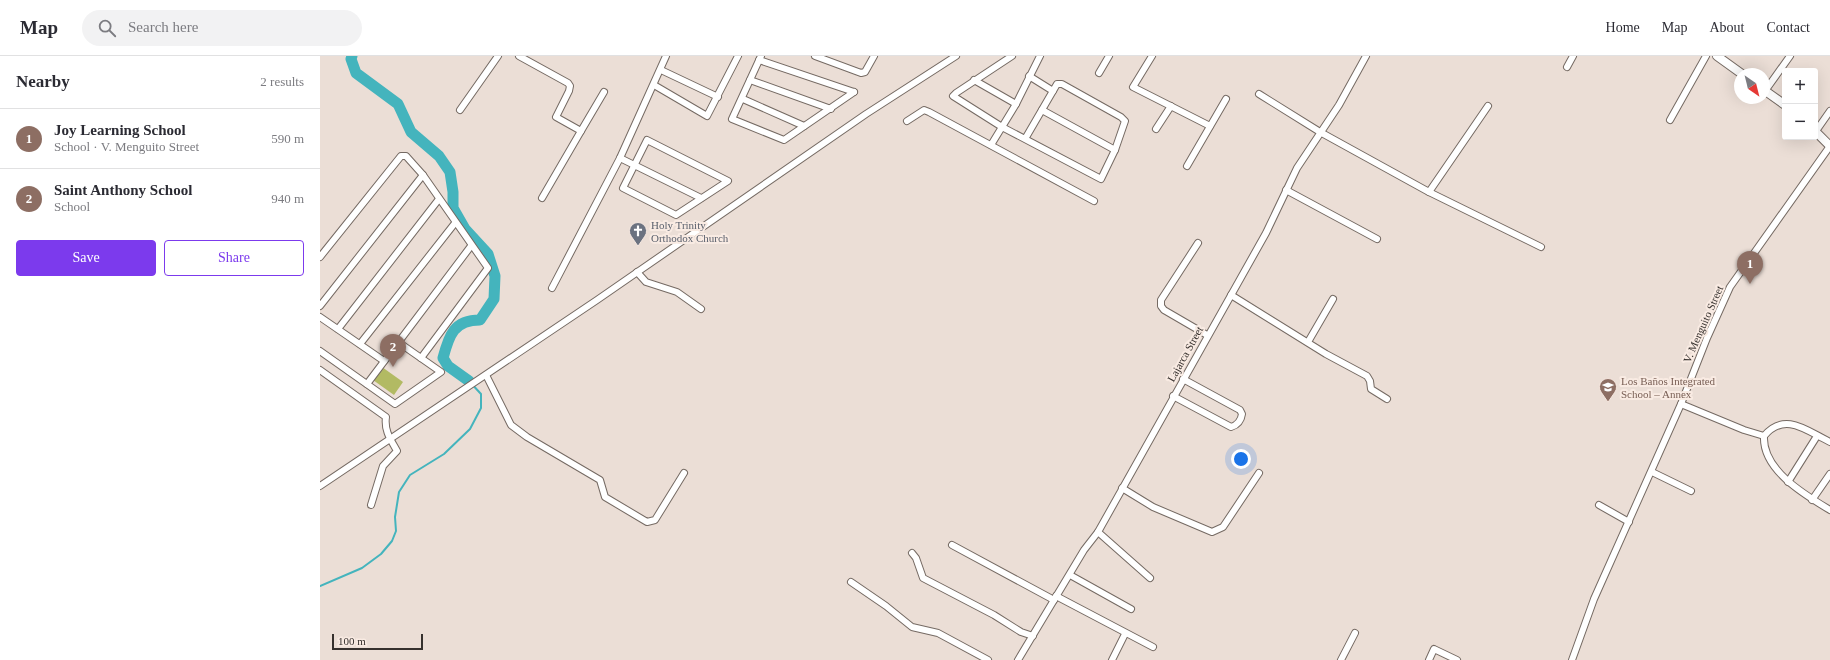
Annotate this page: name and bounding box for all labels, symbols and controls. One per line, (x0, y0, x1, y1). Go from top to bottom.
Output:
search box (82, 10, 362, 46)
text: Map (20, 17, 58, 38)
icon: search (96, 17, 118, 39)
text: Search here (128, 19, 198, 35)
text: Home (1606, 20, 1640, 35)
text: Map (1662, 20, 1687, 35)
text: About (1709, 20, 1744, 35)
text: Contact (1766, 20, 1810, 35)
north arrow (1734, 68, 1770, 104)
map controls (1782, 68, 1818, 140)
button: + (1782, 68, 1818, 104)
text: Nearby (16, 72, 70, 91)
text: 2 results (260, 74, 304, 89)
button: − (1782, 104, 1818, 140)
text: Joy Learning School (54, 122, 186, 138)
text: 1 (26, 131, 32, 146)
text: 590 m (271, 131, 304, 146)
text: School · V. Menguito Street (54, 139, 199, 154)
text: Saint Anthony School (54, 182, 192, 198)
text: 2 (26, 191, 32, 206)
text: 940 m (271, 191, 304, 206)
text: School (54, 199, 90, 214)
place label: Holy Trinity Orthodox Church (651, 219, 729, 244)
church icon: Holy Trinity Orthodox Church (628, 221, 648, 246)
button: Save (16, 240, 156, 276)
button: Share (164, 240, 304, 276)
pin: 1 (1737, 251, 1763, 284)
street label: V. Menguito Street (1681, 284, 1725, 364)
street label: Lajarca Street (1165, 324, 1205, 384)
pin: 2 (380, 334, 406, 367)
place label: Los Baños Integrated School – Annex (1621, 375, 1716, 400)
school or university icon: Los Baños Integrated School – Annex (1598, 377, 1618, 402)
your location (1231, 449, 1251, 469)
scale bar (332, 632, 423, 651)
text: 100 m (338, 635, 366, 647)

